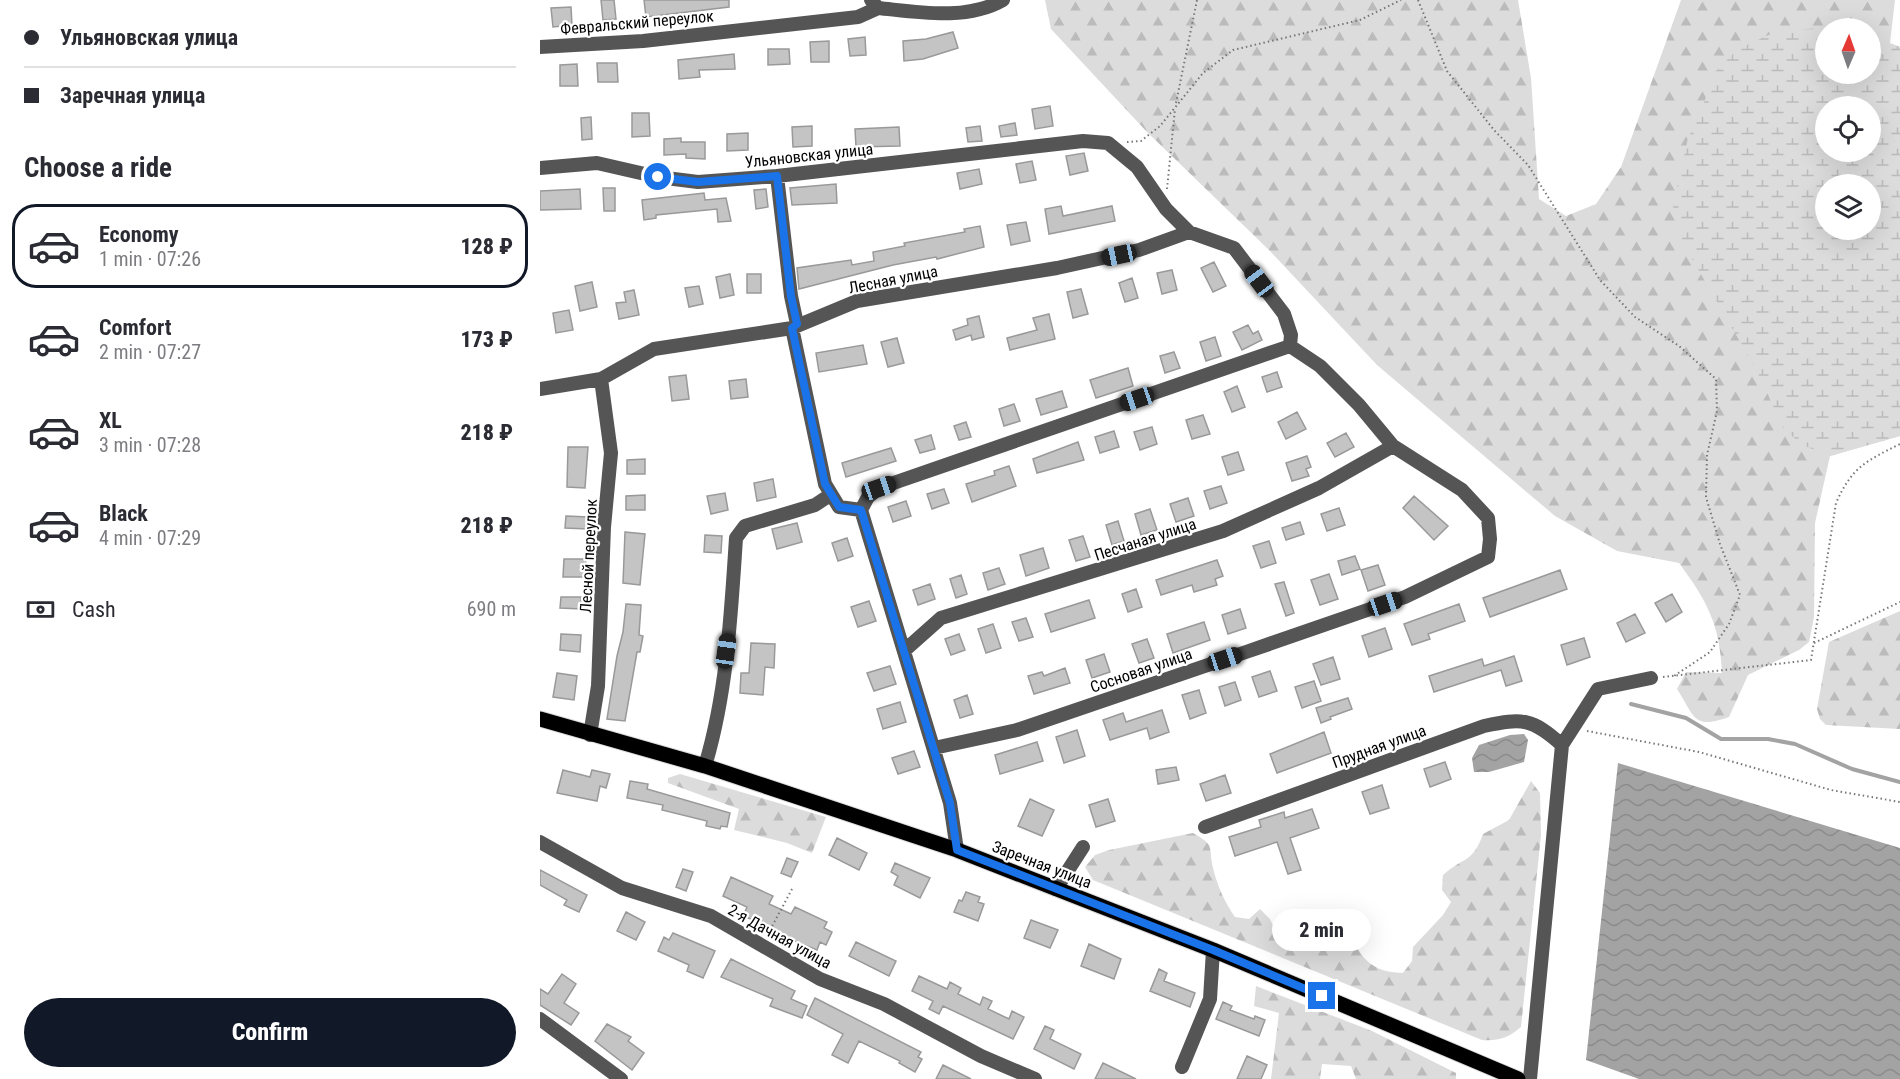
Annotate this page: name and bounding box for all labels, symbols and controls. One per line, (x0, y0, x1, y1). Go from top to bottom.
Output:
street label: Февральский переулок (560, 6, 715, 39)
north arrow (1815, 18, 1881, 84)
map controls (1815, 18, 1881, 240)
text: Ульяновская улица (60, 25, 238, 50)
text: Заречная улица (60, 83, 205, 108)
button: locate (1815, 96, 1881, 162)
street label: Ульяновская улица (744, 139, 874, 172)
text: Choose a ride (24, 152, 172, 184)
route start (644, 163, 671, 190)
button: layers (1815, 174, 1881, 240)
icon: car (27, 219, 81, 273)
text: Economy (99, 222, 179, 247)
text: 128 ₽ (460, 234, 513, 259)
car (1100, 242, 1138, 268)
text: 1 min · 07:26 (99, 247, 201, 271)
car (1241, 261, 1277, 301)
street label: Лесная улица (847, 262, 939, 297)
icon: car (27, 312, 81, 366)
text: Comfort (99, 315, 172, 340)
text: 173 ₽ (460, 327, 513, 352)
text: 2 min · 07:27 (99, 340, 201, 364)
car (1117, 385, 1157, 413)
icon: car (27, 405, 81, 459)
text: XL (99, 408, 122, 433)
text: 218 ₽ (460, 420, 513, 445)
text: 3 min · 07:28 (99, 433, 201, 457)
car (859, 474, 899, 502)
icon: car (27, 498, 81, 552)
street label: Лесной переулок (576, 498, 601, 613)
text: Black (99, 501, 148, 526)
text: 218 ₽ (460, 513, 513, 538)
street label: Песчаная улица (1092, 514, 1199, 565)
text: 4 min · 07:29 (99, 526, 201, 550)
car (1365, 590, 1405, 618)
icon: cash (24, 593, 57, 626)
text: Cash (72, 597, 116, 622)
text: 690 m (467, 597, 516, 621)
car (715, 632, 737, 670)
street label: Сосновая улица (1088, 644, 1195, 697)
car (1205, 645, 1245, 673)
street label: Прудная улица (1330, 721, 1429, 772)
street label: Заречная улица (989, 837, 1094, 892)
street label: 2-я Дачная улица (725, 900, 835, 973)
callout: 2 min (1272, 909, 1372, 951)
text: 2 min (1299, 918, 1344, 942)
route end (1308, 982, 1335, 1009)
button: Confirm (24, 998, 516, 1067)

